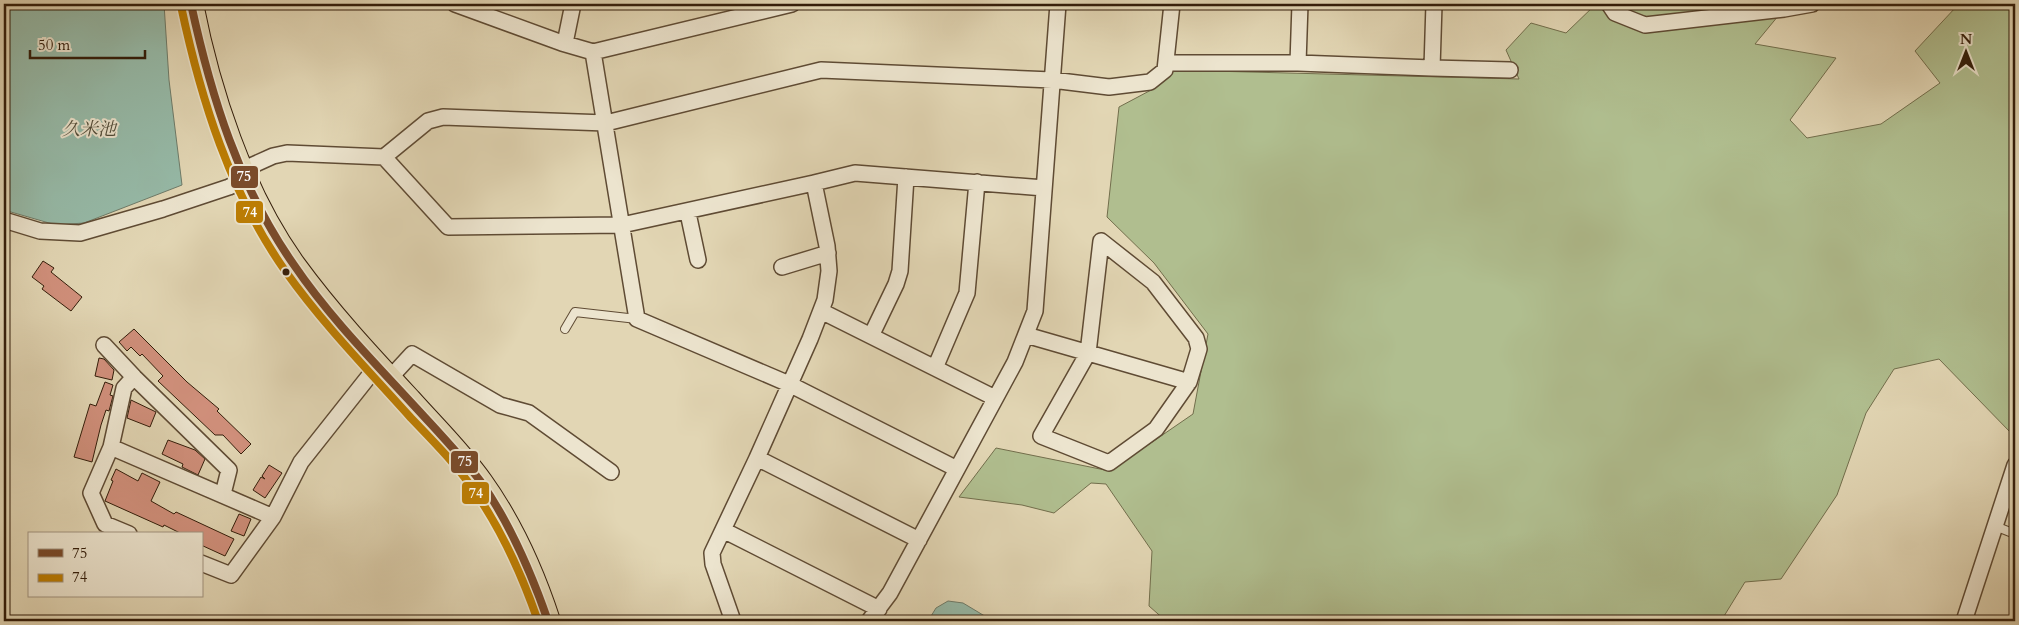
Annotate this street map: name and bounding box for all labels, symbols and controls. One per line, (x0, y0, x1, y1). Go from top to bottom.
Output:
scale bar (30, 28, 145, 60)
north arrow (1942, 28, 1992, 78)
text: N (1960, 30, 1972, 49)
text: 50 m (38, 35, 70, 55)
water label: 久米池 (62, 117, 118, 142)
line badge: 75 (230, 165, 259, 189)
text: 75 (237, 167, 251, 186)
line badge: 74 (235, 200, 264, 224)
text: 74 (243, 203, 257, 222)
unlabelled marker (281, 267, 291, 277)
line badge: 75 (450, 450, 479, 474)
text: 75 (458, 452, 472, 471)
line badge: 74 (461, 481, 490, 505)
text: 74 (469, 484, 483, 503)
legend (28, 532, 202, 598)
text: 75 (72, 543, 87, 563)
text: 74 (72, 567, 88, 587)

